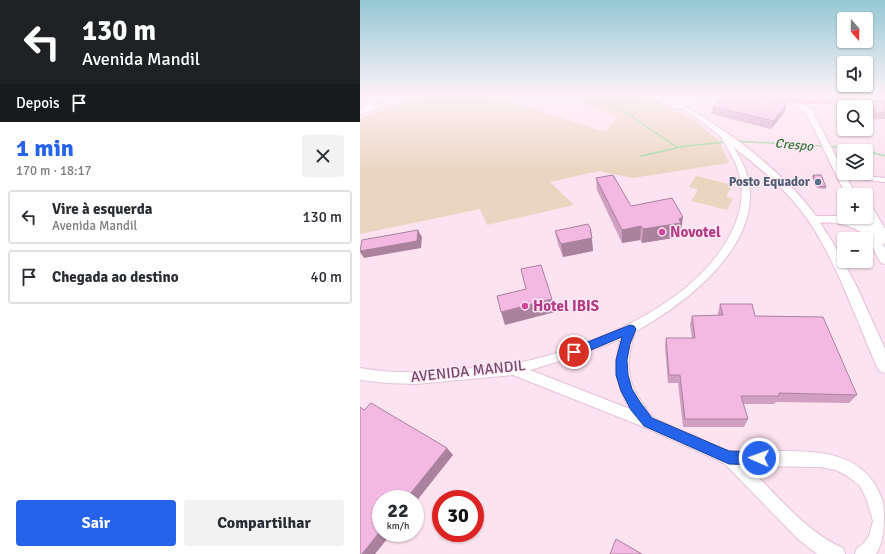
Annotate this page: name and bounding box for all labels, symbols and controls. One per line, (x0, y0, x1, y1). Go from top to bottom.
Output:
north arrow (837, 12, 873, 48)
map controls (837, 12, 873, 268)
text: 130 m (82, 14, 156, 48)
icon: left (16, 16, 68, 68)
text: Avenida Mandil (82, 48, 200, 70)
button: sound (837, 56, 873, 92)
icon: arrive (68, 92, 90, 114)
text: Depois (16, 94, 60, 112)
button: search (837, 100, 873, 136)
text: 1 min (16, 133, 74, 163)
button: close (302, 135, 344, 177)
water label: Crespo (774, 135, 815, 155)
button: layers (837, 144, 873, 180)
text: 170 m · 18:17 (16, 163, 92, 179)
place label: Posto Equador (729, 174, 811, 190)
marker: Posto Equador (813, 177, 823, 187)
button: + (837, 188, 873, 224)
text: Vire à esquerda (52, 200, 152, 218)
icon: left (18, 206, 40, 228)
text: 130 m (302, 208, 342, 226)
text: Avenida Mandil (52, 218, 137, 234)
place label: Novotel (670, 223, 721, 241)
marker: Novotel (657, 227, 667, 237)
button: − (837, 232, 873, 268)
icon: arrive (18, 266, 40, 288)
text: Chegada ao destino (52, 268, 179, 286)
text: 40 m (311, 268, 342, 286)
place label: Hotel IBIS (533, 297, 599, 315)
marker: Hotel IBIS (520, 301, 530, 311)
pin (557, 335, 591, 369)
icon: arrive (563, 341, 585, 363)
street label: AVENIDA MANDIL (410, 356, 527, 386)
position arrow (738, 437, 780, 479)
speed limit sign: 30 (432, 490, 484, 542)
text: 22 (387, 498, 409, 523)
button: Sair (16, 500, 176, 546)
button: Compartilhar (184, 500, 344, 546)
text: km/h (387, 520, 409, 532)

